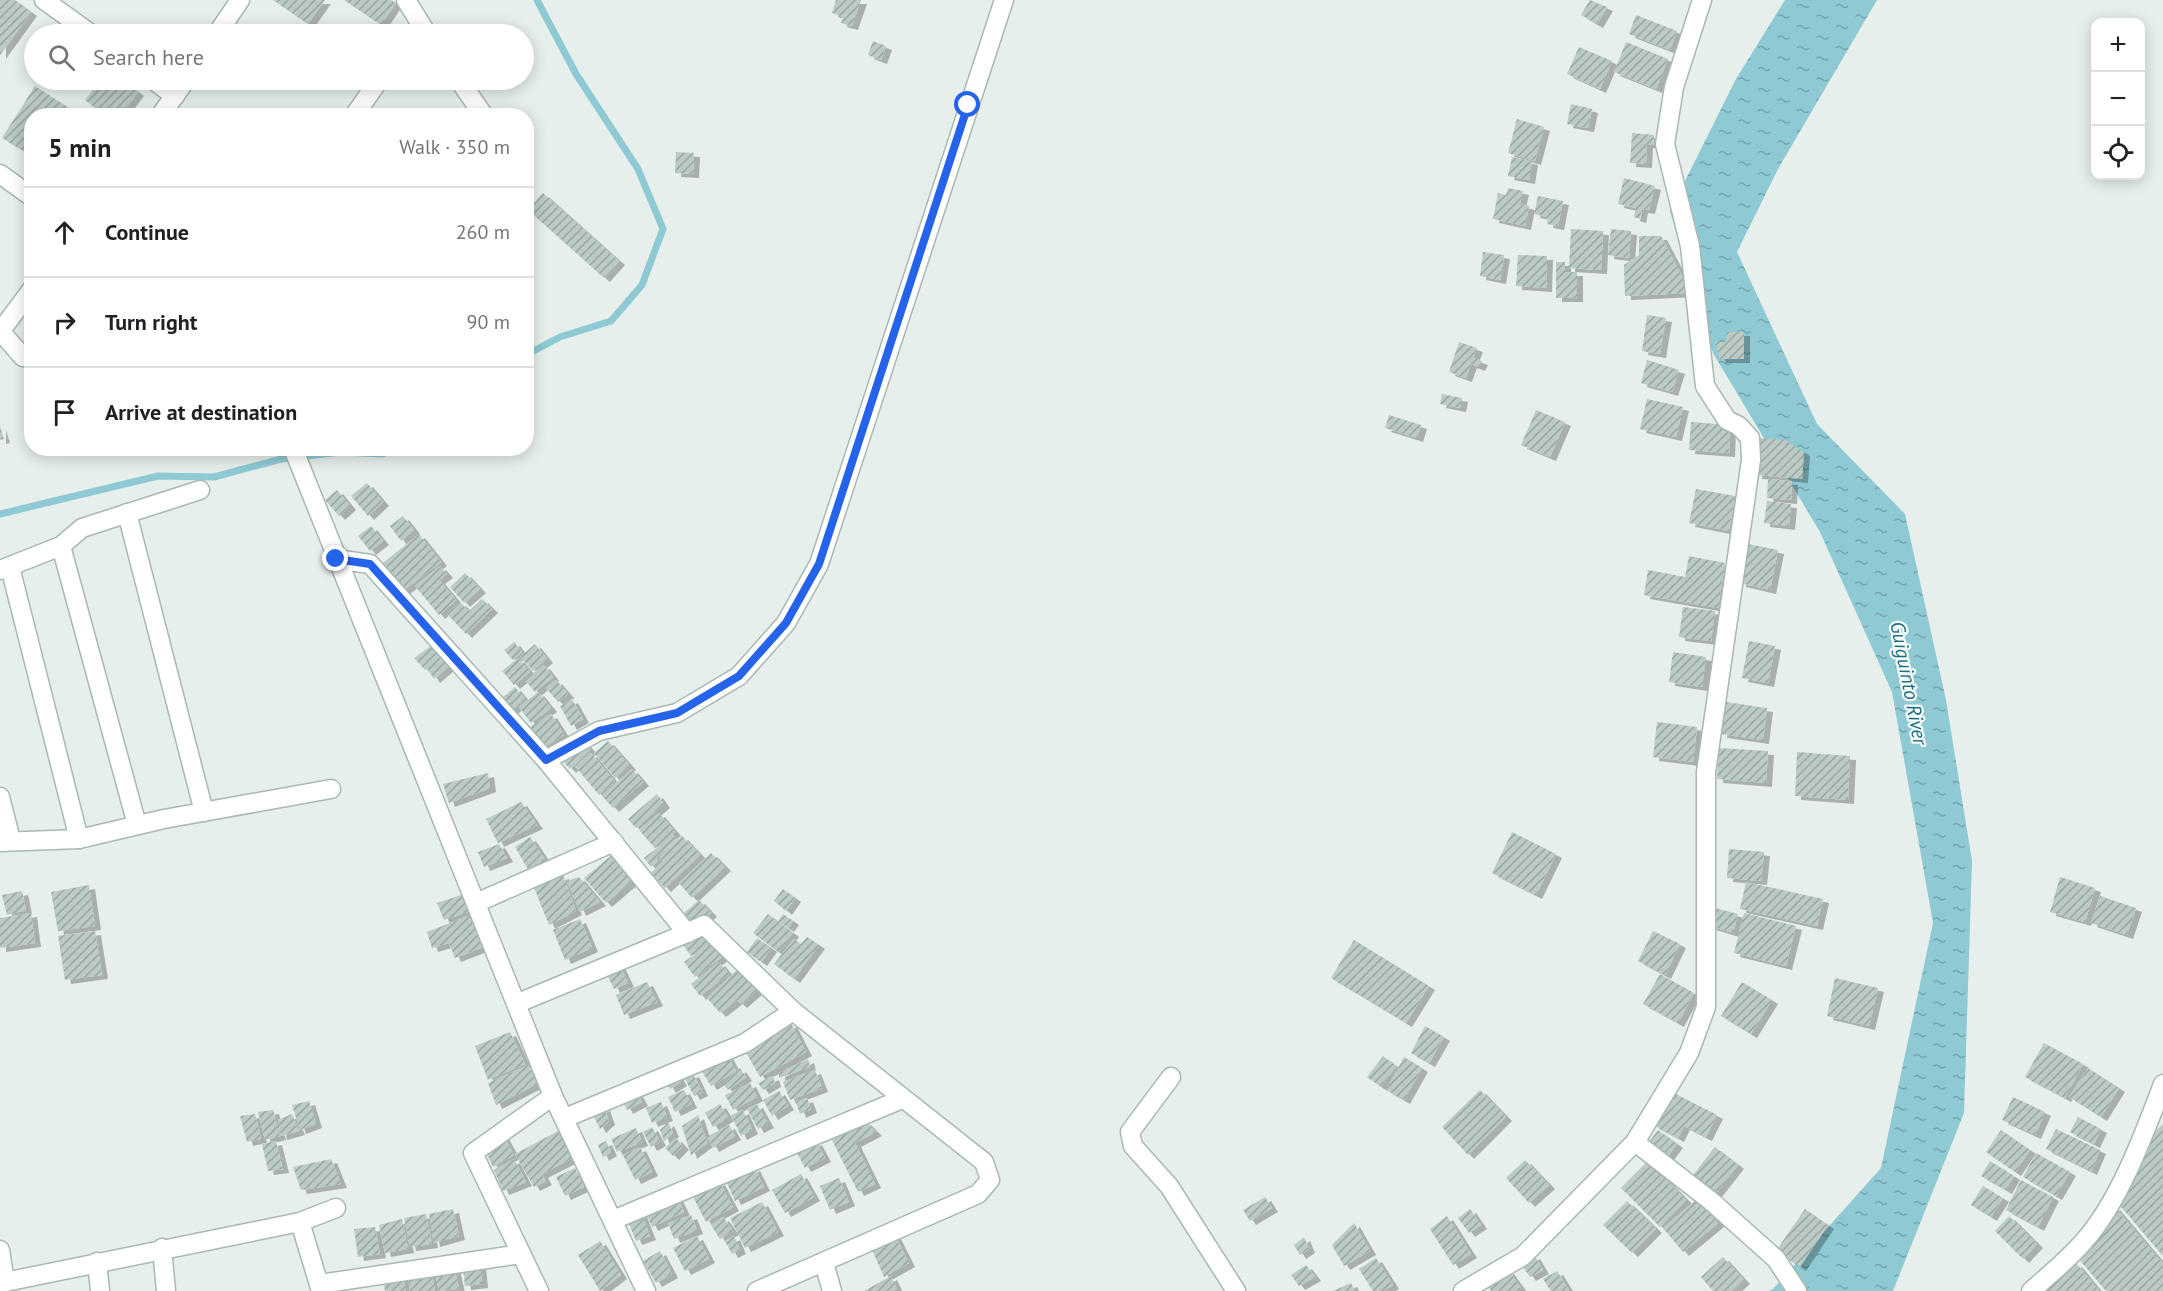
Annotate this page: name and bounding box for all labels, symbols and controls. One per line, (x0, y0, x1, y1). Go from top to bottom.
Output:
map controls (2091, 18, 2145, 180)
button: + (2091, 18, 2145, 72)
search box (24, 24, 534, 90)
icon: search (45, 41, 78, 74)
text: Search here (93, 43, 204, 71)
button: − (2091, 72, 2145, 126)
route start (954, 91, 980, 117)
button: locate (2091, 126, 2145, 180)
text: 5 min (48, 131, 111, 164)
text: Walk · 350 m (399, 134, 510, 160)
icon: ahead (48, 216, 81, 249)
text: Continue (105, 218, 189, 246)
text: 260 m (456, 219, 510, 245)
icon: right (48, 306, 81, 339)
text: Turn right (105, 308, 197, 336)
text: 90 m (467, 309, 510, 335)
icon: arrive (48, 396, 81, 429)
text: Arrive at destination (105, 398, 297, 426)
route end (322, 545, 348, 571)
water label: Guiguinto River (1884, 619, 1934, 748)

